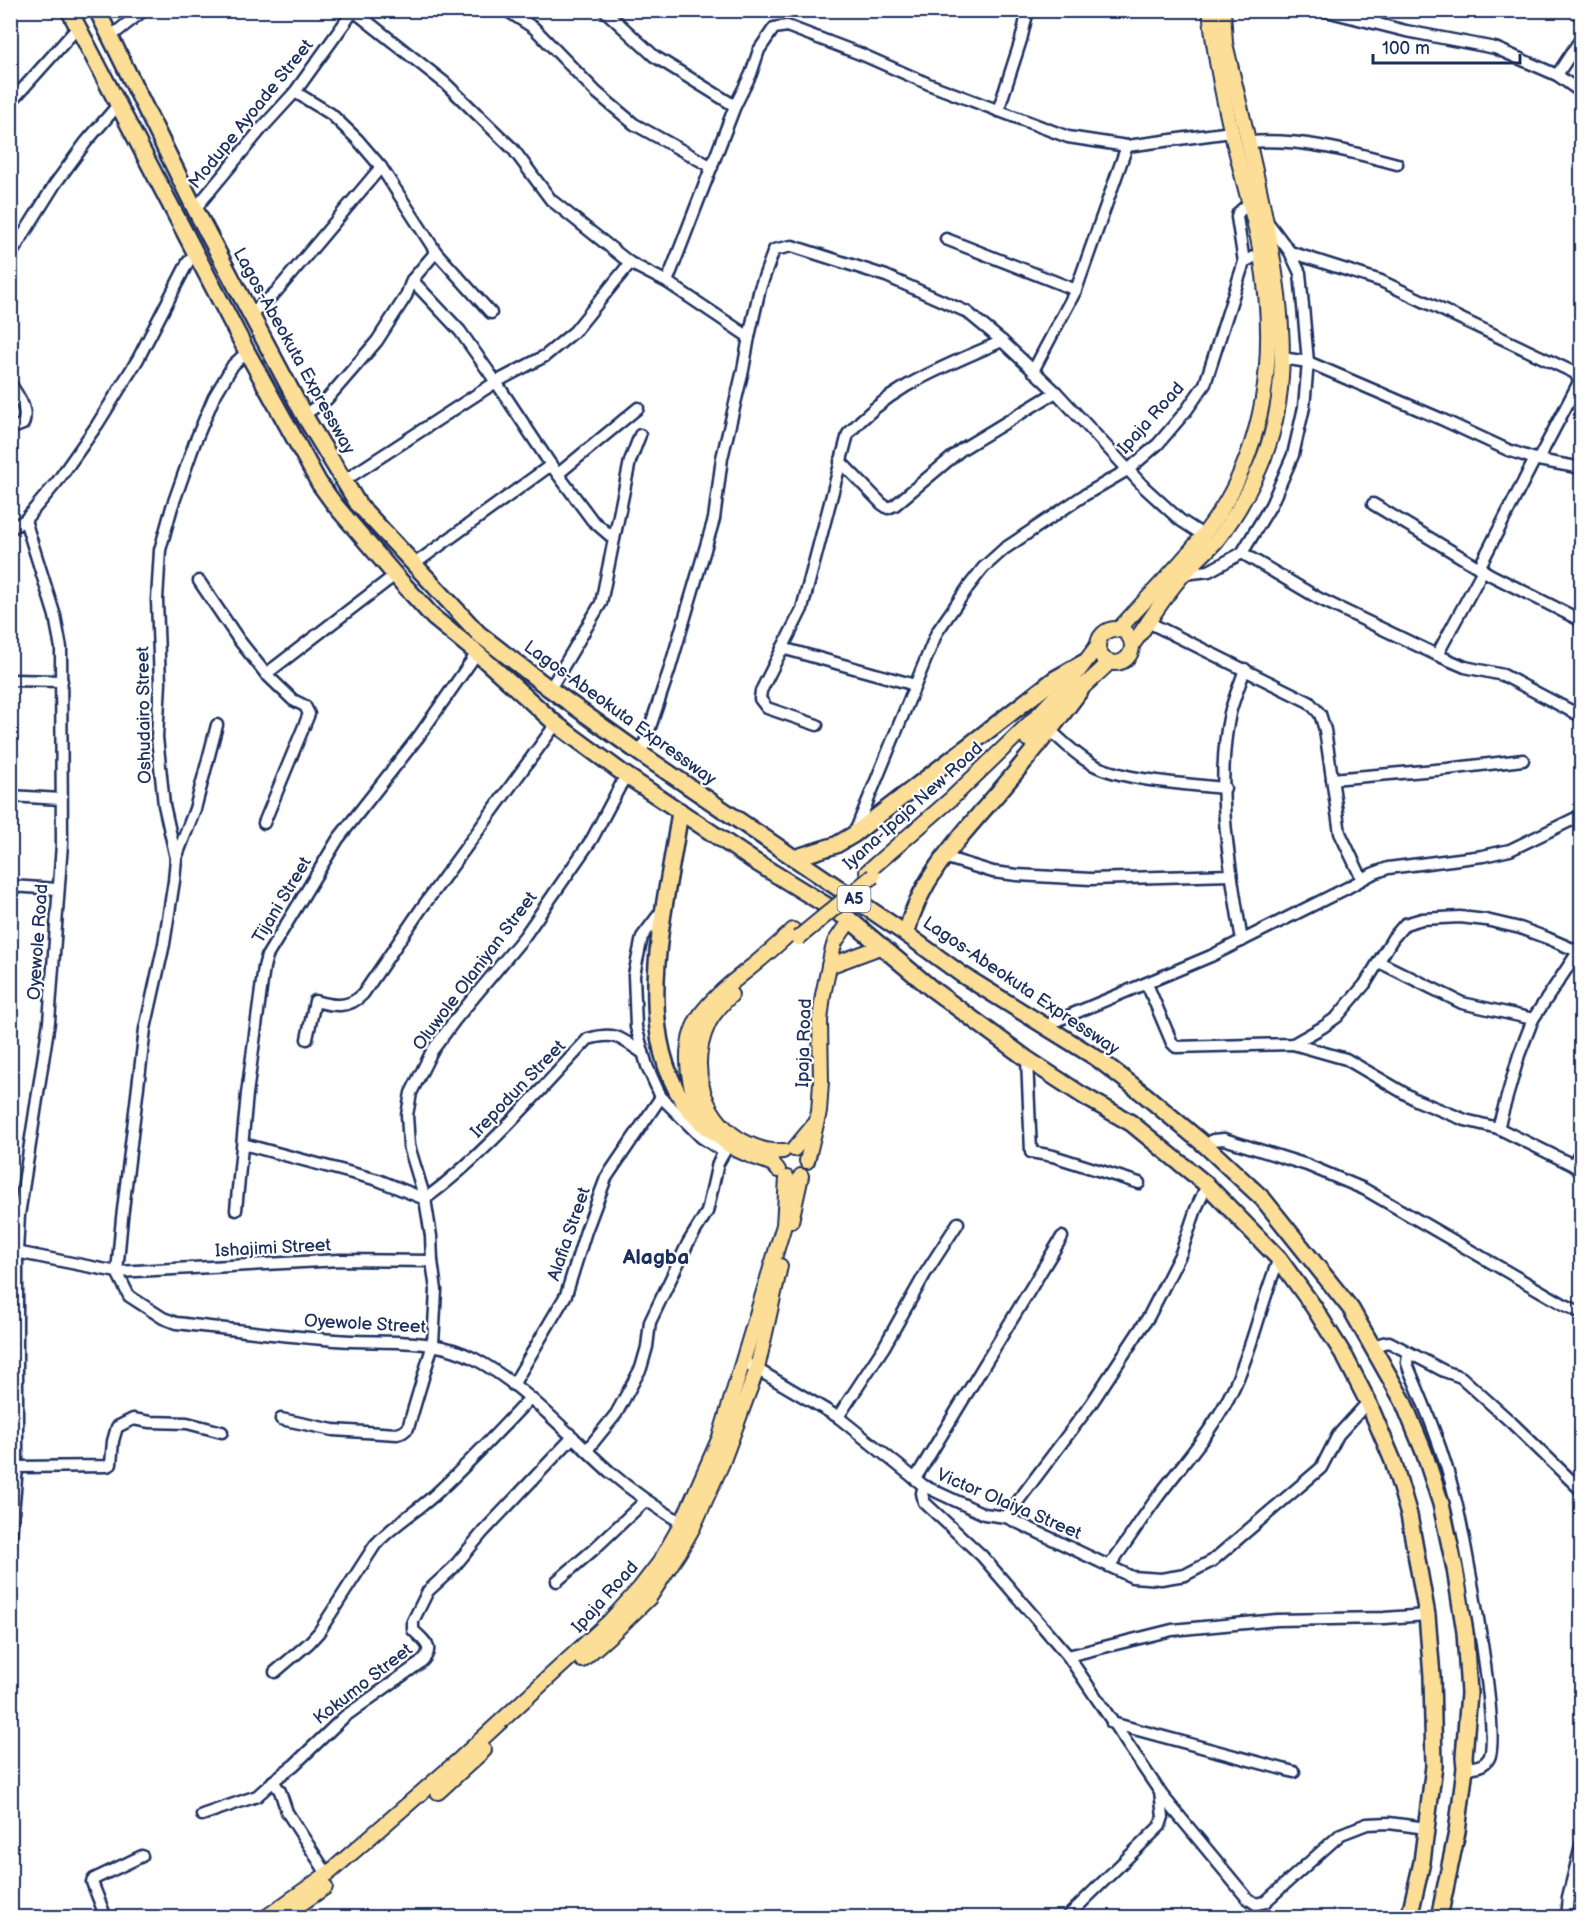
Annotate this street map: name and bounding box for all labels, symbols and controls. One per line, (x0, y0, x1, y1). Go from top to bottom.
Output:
scale bar (1373, 27, 1520, 65)
street label: Modupe Ayoade Street (184, 35, 318, 193)
text: 100 m (1382, 38, 1430, 59)
street label: Lagos-Abeokuta Expressway (228, 244, 360, 458)
street label: Ipaja Road (1113, 378, 1189, 458)
street label: Lagos-Abeokuta Expressway (520, 636, 721, 790)
street label: Oshudairo Street (132, 646, 156, 784)
street label: Iyana-Ipaja New Road (839, 738, 987, 874)
street label: Tijani Street (248, 853, 316, 947)
street label: Oyewole Road (23, 883, 53, 1001)
road number: A5 (838, 886, 870, 912)
street label: Oluwole Olaniyan Street (408, 887, 542, 1055)
street label: Lagos-Abeokuta Expressway (919, 912, 1124, 1060)
street label: Ipaja Road (792, 998, 816, 1088)
street label: Irepodun Street (466, 1036, 570, 1142)
street label: Alafia Street (543, 1184, 595, 1284)
street label: Ishajimi Street (214, 1234, 332, 1262)
district label: Alagba (622, 1245, 689, 1270)
street label: Oyewole Street (303, 1310, 427, 1338)
street label: Victor Olaiya Street (933, 1464, 1085, 1544)
street label: Ipaja Road (567, 1557, 643, 1637)
street label: Kokumo Street (309, 1639, 417, 1729)

